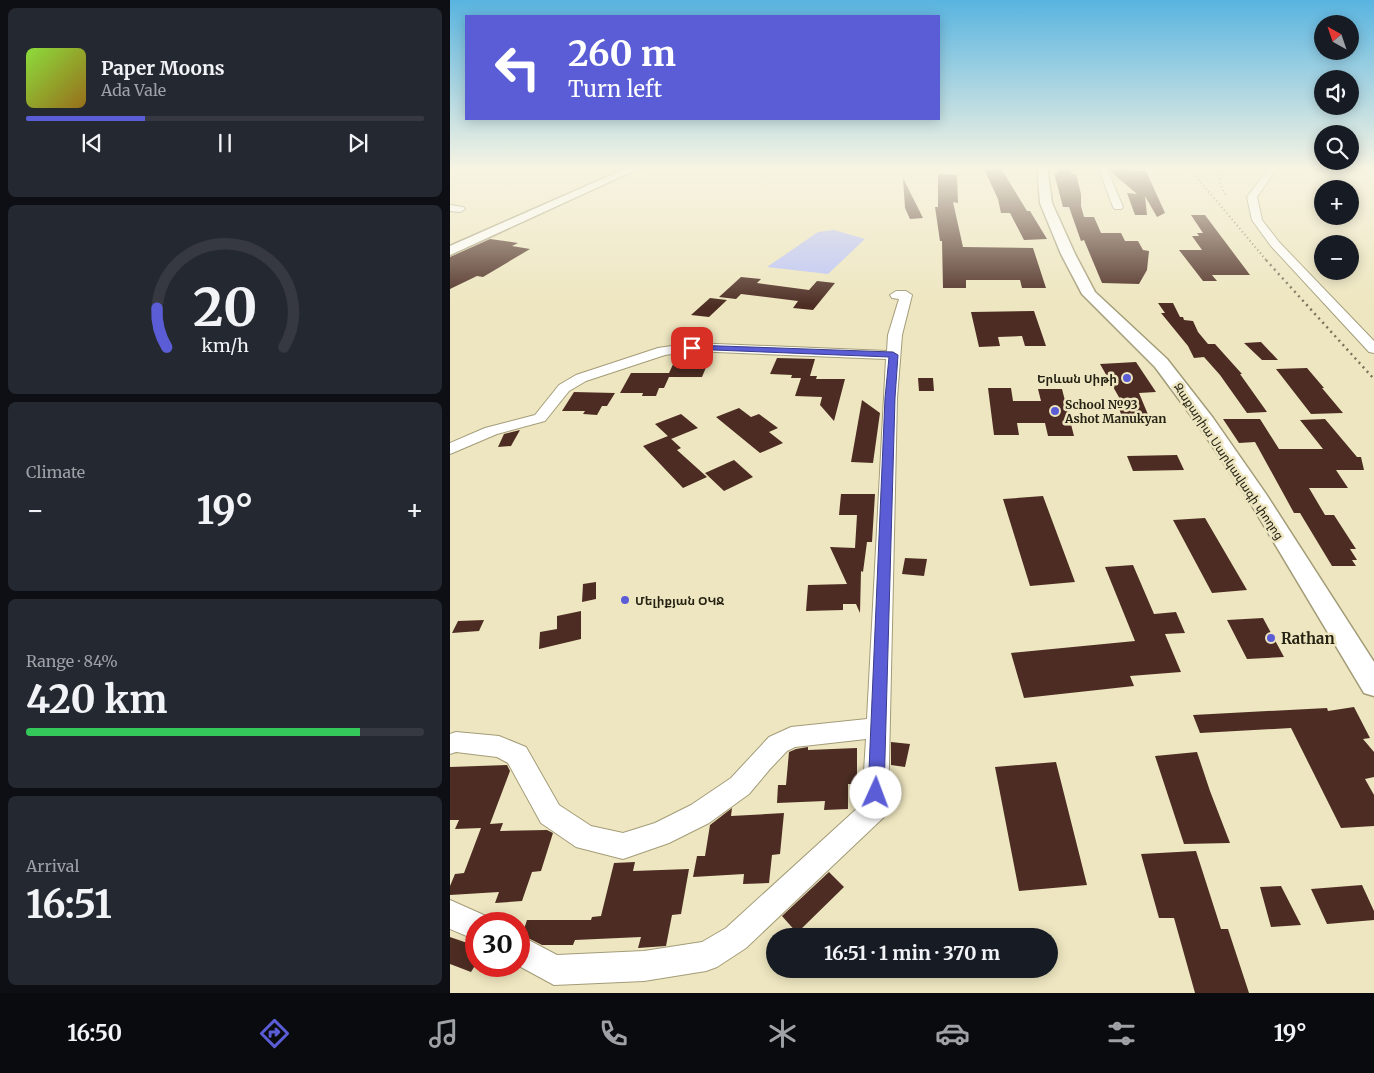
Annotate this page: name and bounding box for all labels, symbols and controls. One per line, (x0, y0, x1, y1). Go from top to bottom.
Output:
north arrow (1314, 15, 1359, 60)
map controls (1314, 15, 1359, 280)
text: 260 m (568, 32, 676, 76)
icon: left (485, 35, 550, 100)
text: Paper Moons (101, 56, 225, 80)
button: sound (1314, 70, 1359, 115)
text: Turn left (568, 75, 662, 103)
text: Ada Vale (101, 80, 166, 100)
button: search (1314, 125, 1359, 170)
icon: previous (78, 129, 106, 157)
icon: pause (211, 129, 239, 157)
icon: next (344, 129, 372, 157)
button: + (1314, 180, 1359, 225)
button: − (1314, 235, 1359, 280)
text: 20 (193, 275, 257, 340)
pin (671, 327, 713, 369)
text: km/h (201, 334, 249, 357)
icon: arrive (678, 334, 706, 362)
place label: Երևան Սիթի (1037, 371, 1117, 386)
marker: Երևան Սիթի (1121, 372, 1133, 384)
street label: Զաքարիա Սարկավագի փողոց (1171, 380, 1287, 542)
place label: School №93 Ashot Manukyan (1064, 397, 1166, 426)
marker: School №93 Ashot Manukyan (1049, 405, 1061, 417)
text: Climate (26, 462, 85, 482)
text: 19° (197, 487, 254, 534)
text: − (26, 492, 45, 528)
text: + (405, 492, 424, 528)
place label: Մելիքյան ՕԿՋ (635, 593, 724, 608)
marker: Մելիքյան ՕԿՋ (619, 594, 631, 606)
place label: Rathan (1281, 629, 1335, 648)
marker: Rathan (1265, 632, 1277, 644)
text: Range · 84% (26, 651, 118, 671)
text: 420 km (26, 676, 167, 723)
position arrow (849, 766, 901, 818)
text: Arrival (26, 856, 79, 876)
text: 16:51 (26, 881, 112, 928)
speed limit sign: 30 (465, 912, 530, 977)
text: 16:51 · 1 min · 370 m (824, 941, 1000, 965)
icon: directions (257, 1016, 292, 1051)
icon: music (426, 1016, 461, 1051)
icon: phone (596, 1016, 631, 1051)
icon: climate (765, 1016, 800, 1051)
icon: car (935, 1016, 970, 1051)
icon: filters (1104, 1016, 1139, 1051)
text: 16:50 (67, 1019, 122, 1047)
text: 19° (1274, 1019, 1307, 1047)

